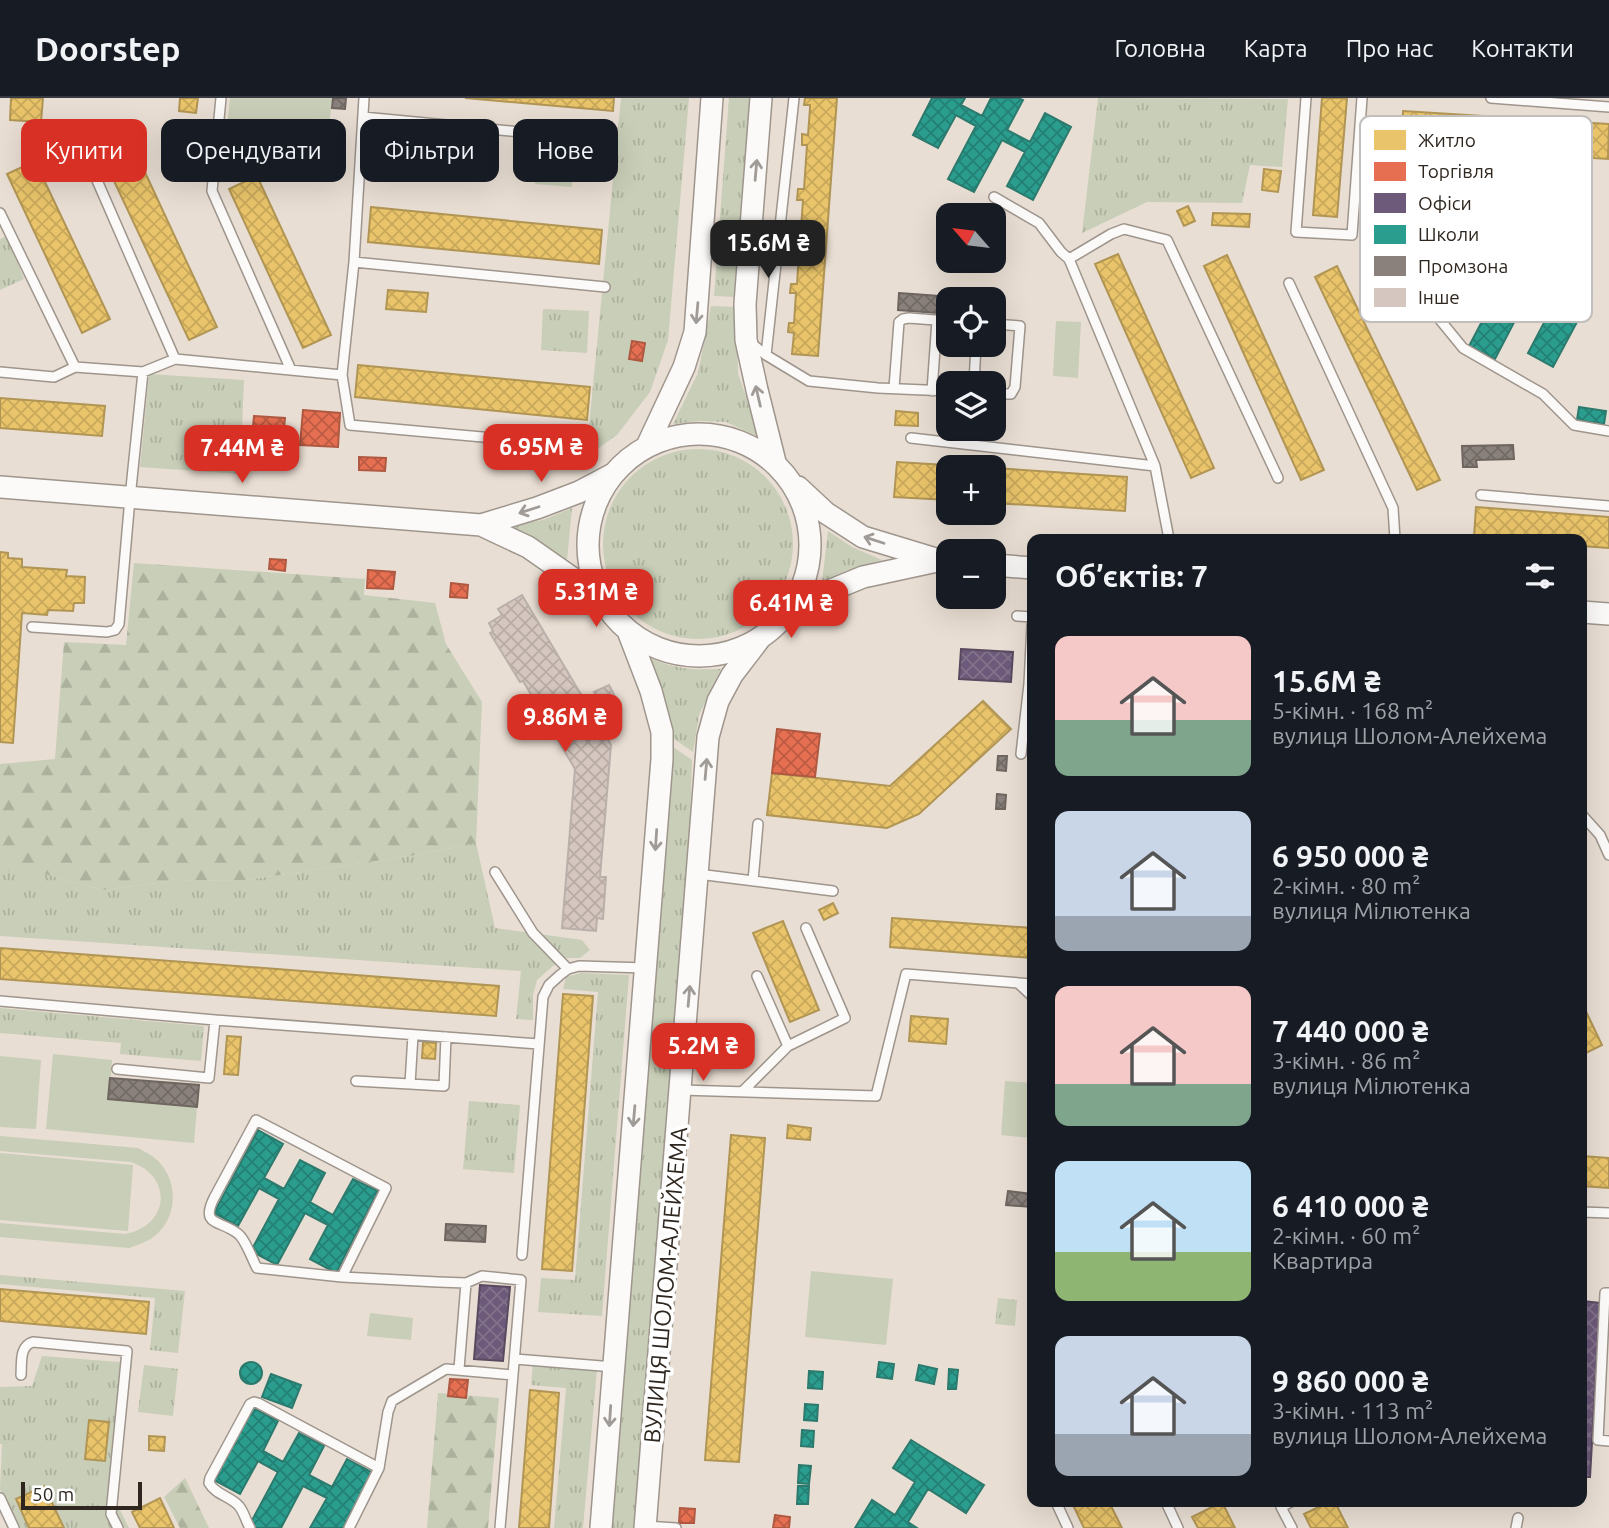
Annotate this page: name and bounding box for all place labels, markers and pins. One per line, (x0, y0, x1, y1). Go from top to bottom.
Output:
pin: 15.6M ₴ (703, 220, 833, 280)
pin: 6.95M ₴ (476, 424, 606, 484)
pin: 7.44M ₴ (177, 426, 307, 485)
pin: 5.31M ₴ (531, 570, 661, 629)
pin: 6.41M ₴ (726, 580, 856, 640)
pin: 9.86M ₴ (500, 694, 630, 754)
pin: 5.2M ₴ (646, 1024, 760, 1083)

